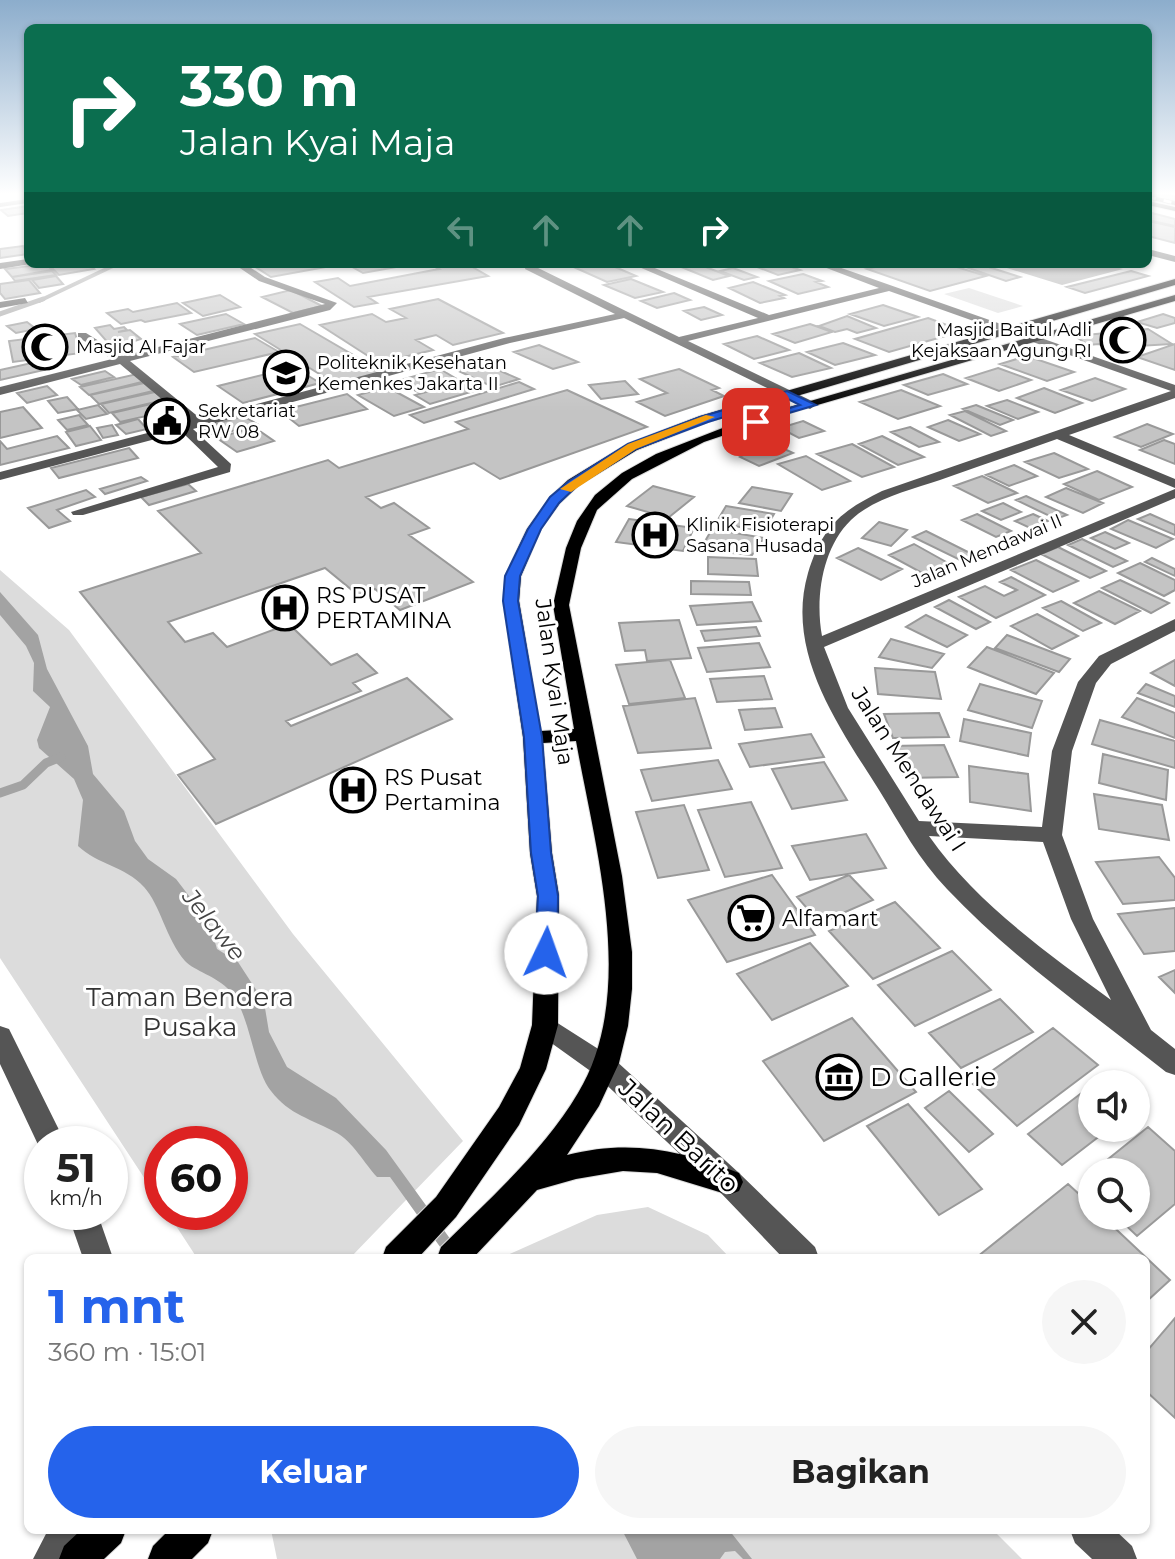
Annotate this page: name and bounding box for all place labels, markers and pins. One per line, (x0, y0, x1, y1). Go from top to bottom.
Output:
mosque icon: Masjid Baitul Adli Kejaksaan Agung RI (1099, 316, 1147, 364)
place label: Masjid Baitul Adli Kejaksaan Agung RI (911, 319, 1092, 362)
mosque icon: Masjid Al Fajar (21, 323, 69, 371)
place label: Masjid Al Fajar (76, 336, 206, 358)
school or university icon: Politeknik Kesehatan Kemenkes Jakarta II (262, 349, 310, 397)
place label: Politeknik Kesehatan Kemenkes Jakarta II (317, 352, 507, 395)
pin (722, 388, 790, 456)
public building icon: Sekretariat RW 08 (143, 397, 191, 445)
place label: Sekretariat RW 08 (198, 400, 296, 443)
hospital icon: Klinik Fisioterapi Sasana Husada (631, 511, 679, 559)
place label: Klinik Fisioterapi Sasana Husada (686, 514, 834, 557)
place label: RS PUSAT PERTAMINA (316, 582, 451, 634)
hospital icon: RS PUSAT PERTAMINA (261, 584, 309, 632)
place label: RS Pusat Pertamina (384, 764, 501, 816)
hospital icon: RS Pusat Pertamina (329, 766, 377, 814)
supermarket icon: Alfamart (727, 894, 775, 942)
place label: Alfamart (782, 905, 878, 932)
museum icon: D Gallerie (815, 1053, 863, 1101)
place label: D Gallerie (870, 1061, 996, 1093)

